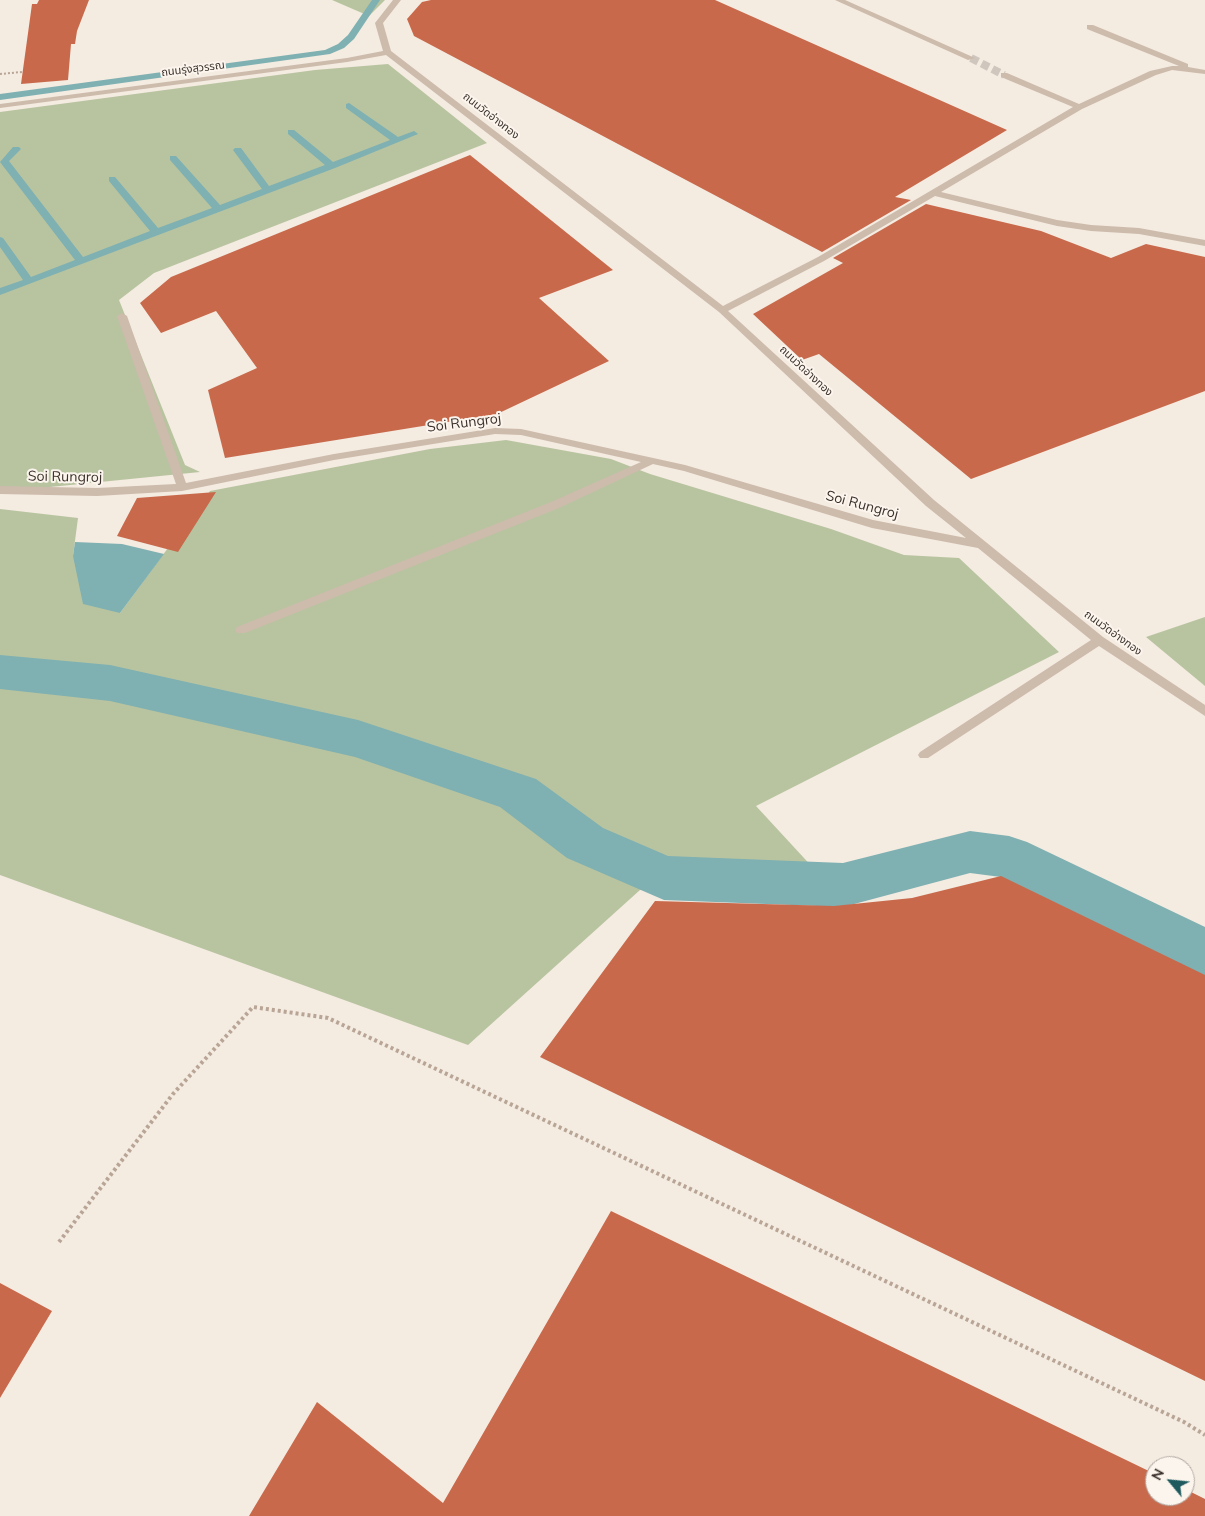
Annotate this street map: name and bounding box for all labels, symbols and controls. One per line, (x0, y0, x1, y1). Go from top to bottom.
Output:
street label: ถนนรุ่งสุวรรณ (161, 59, 225, 79)
street label: ถนนวัดอ่างทอง (460, 90, 522, 142)
street label: ถนนวัดอ่างทอง (777, 343, 835, 399)
street label: Soi Rungroj (426, 410, 502, 436)
street label: Soi Rungroj (28, 468, 102, 486)
street label: Soi Rungroj (824, 487, 900, 523)
street label: ถนนวัดอ่างทอง (1082, 608, 1144, 658)
north arrow (1145, 1456, 1195, 1506)
text: N (1147, 1466, 1168, 1483)

